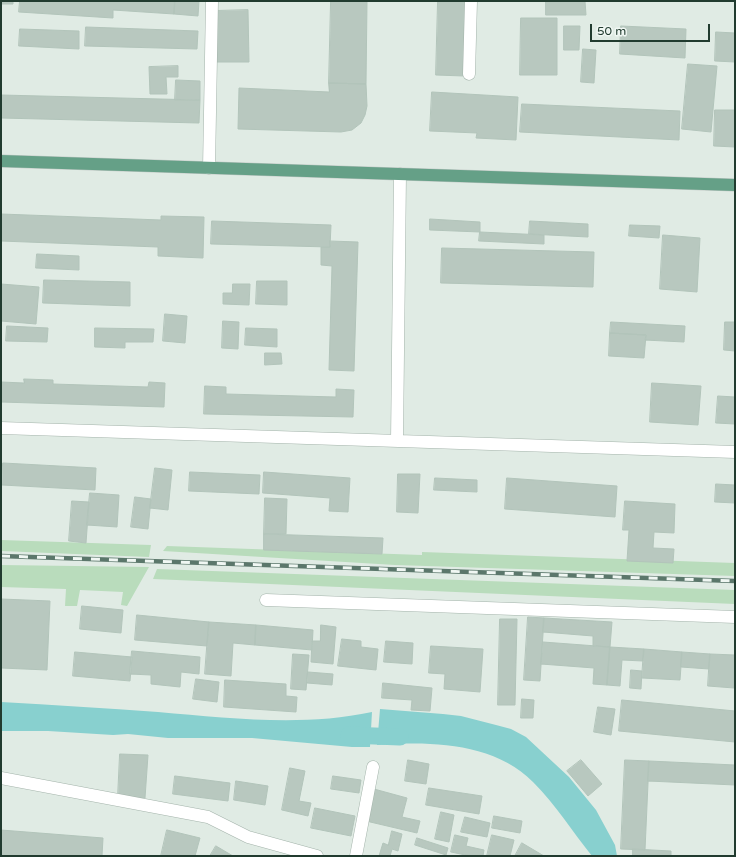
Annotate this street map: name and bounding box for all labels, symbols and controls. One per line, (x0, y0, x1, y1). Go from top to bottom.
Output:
scale bar (592, 16, 712, 42)
text: 50 m (597, 24, 626, 38)

